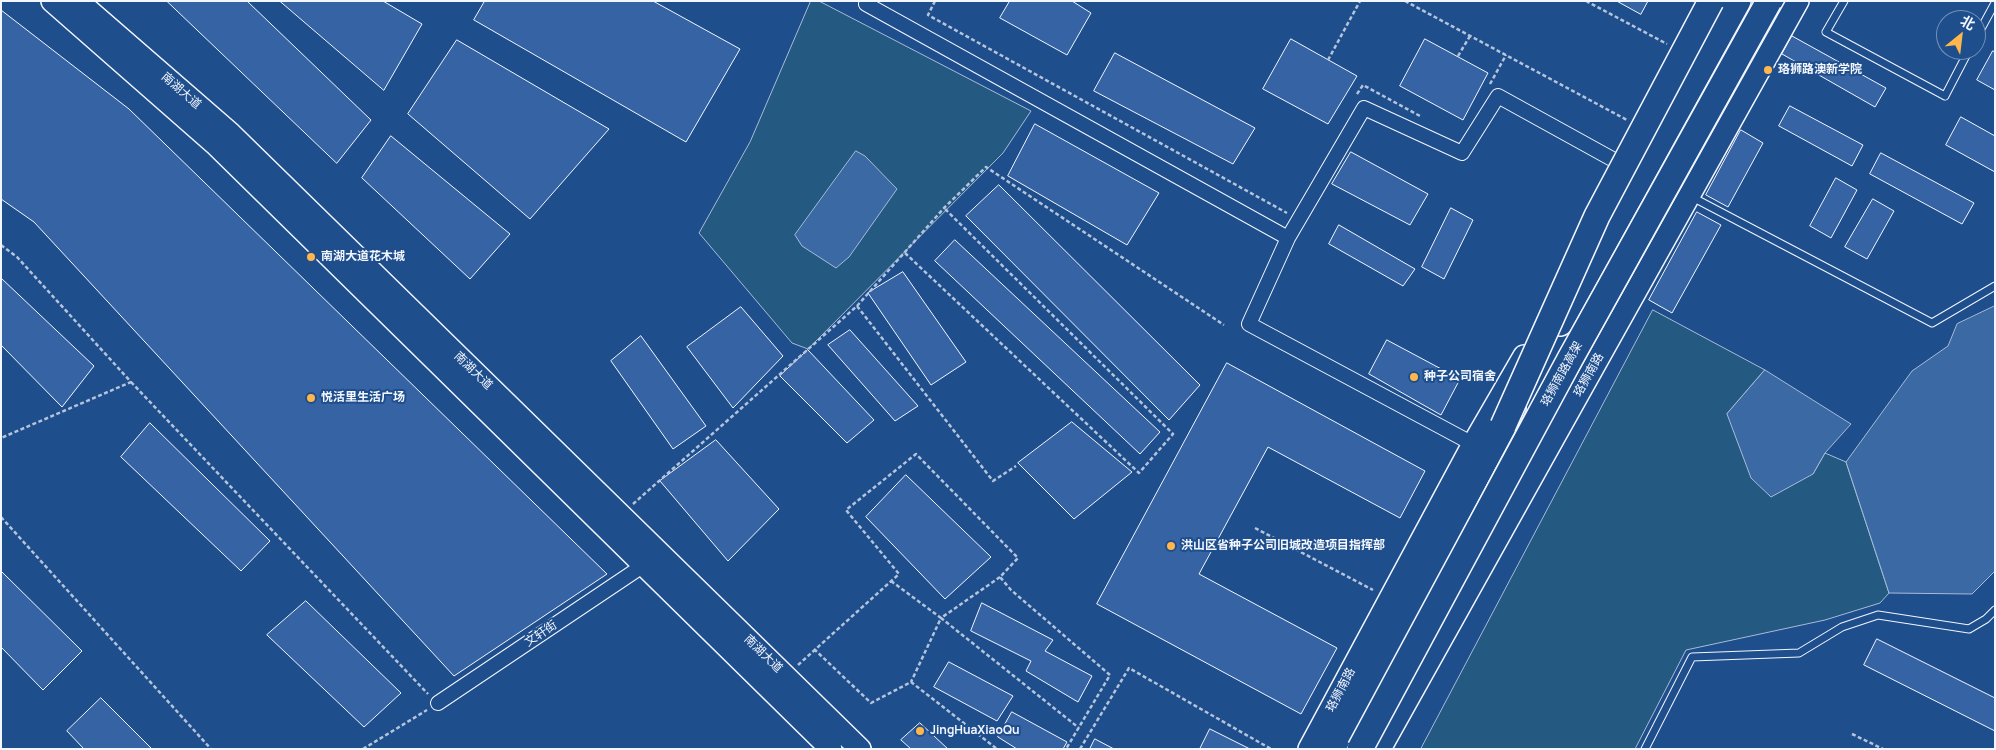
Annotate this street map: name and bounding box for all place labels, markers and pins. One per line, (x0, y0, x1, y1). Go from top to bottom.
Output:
place label: 珞狮路澳新学院 (1778, 63, 1862, 77)
marker: 珞狮路澳新学院 (1762, 64, 1774, 76)
place label: 南湖大道花木城 (321, 250, 405, 264)
marker: 南湖大道花木城 (305, 251, 317, 263)
place label: 种子公司宿舍 (1424, 370, 1496, 384)
marker: 种子公司宿舍 (1408, 371, 1420, 383)
place label: 悦活里生活广场 (321, 391, 405, 405)
marker: 悦活里生活广场 (305, 392, 317, 404)
place label: 洪山区省种子公司旧城改造项目指挥部 (1181, 539, 1385, 553)
marker: 洪山区省种子公司旧城改造项目指挥部 (1165, 540, 1177, 552)
place label: JingHuaXiaoQu (930, 724, 1019, 738)
marker: JingHuaXiaoQu (914, 725, 926, 737)

